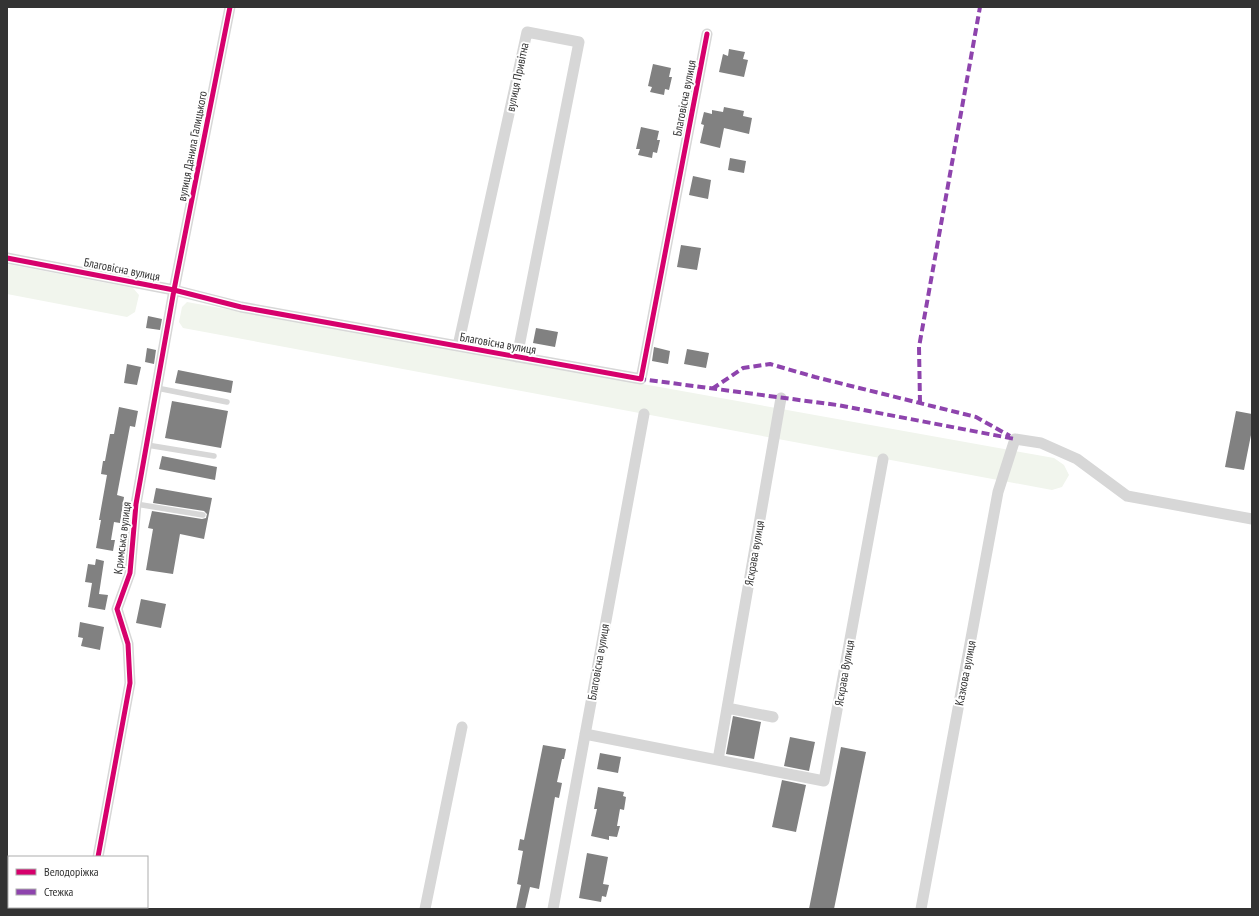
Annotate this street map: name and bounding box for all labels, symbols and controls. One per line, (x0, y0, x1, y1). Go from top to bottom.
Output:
street label: вулиця Привітна (502, 41, 532, 113)
street label: Благовісна вулиця (669, 58, 699, 137)
street label: вулиця Данила Галицького (174, 90, 210, 202)
street label: Благовісна вулиця (83, 254, 162, 284)
street label: Благовісна вулиця (459, 329, 538, 357)
street label: Кримська вулиця (110, 501, 134, 575)
street label: Яскрава вулиця (741, 519, 767, 587)
street label: Благовісна вулиця (584, 622, 612, 701)
street label: Яскрава Вулиця (831, 638, 857, 707)
street label: Казкова вулиця (951, 639, 979, 707)
legend (8, 856, 148, 908)
text: Велодоріжка (44, 864, 99, 879)
text: Стежка (44, 884, 74, 899)

